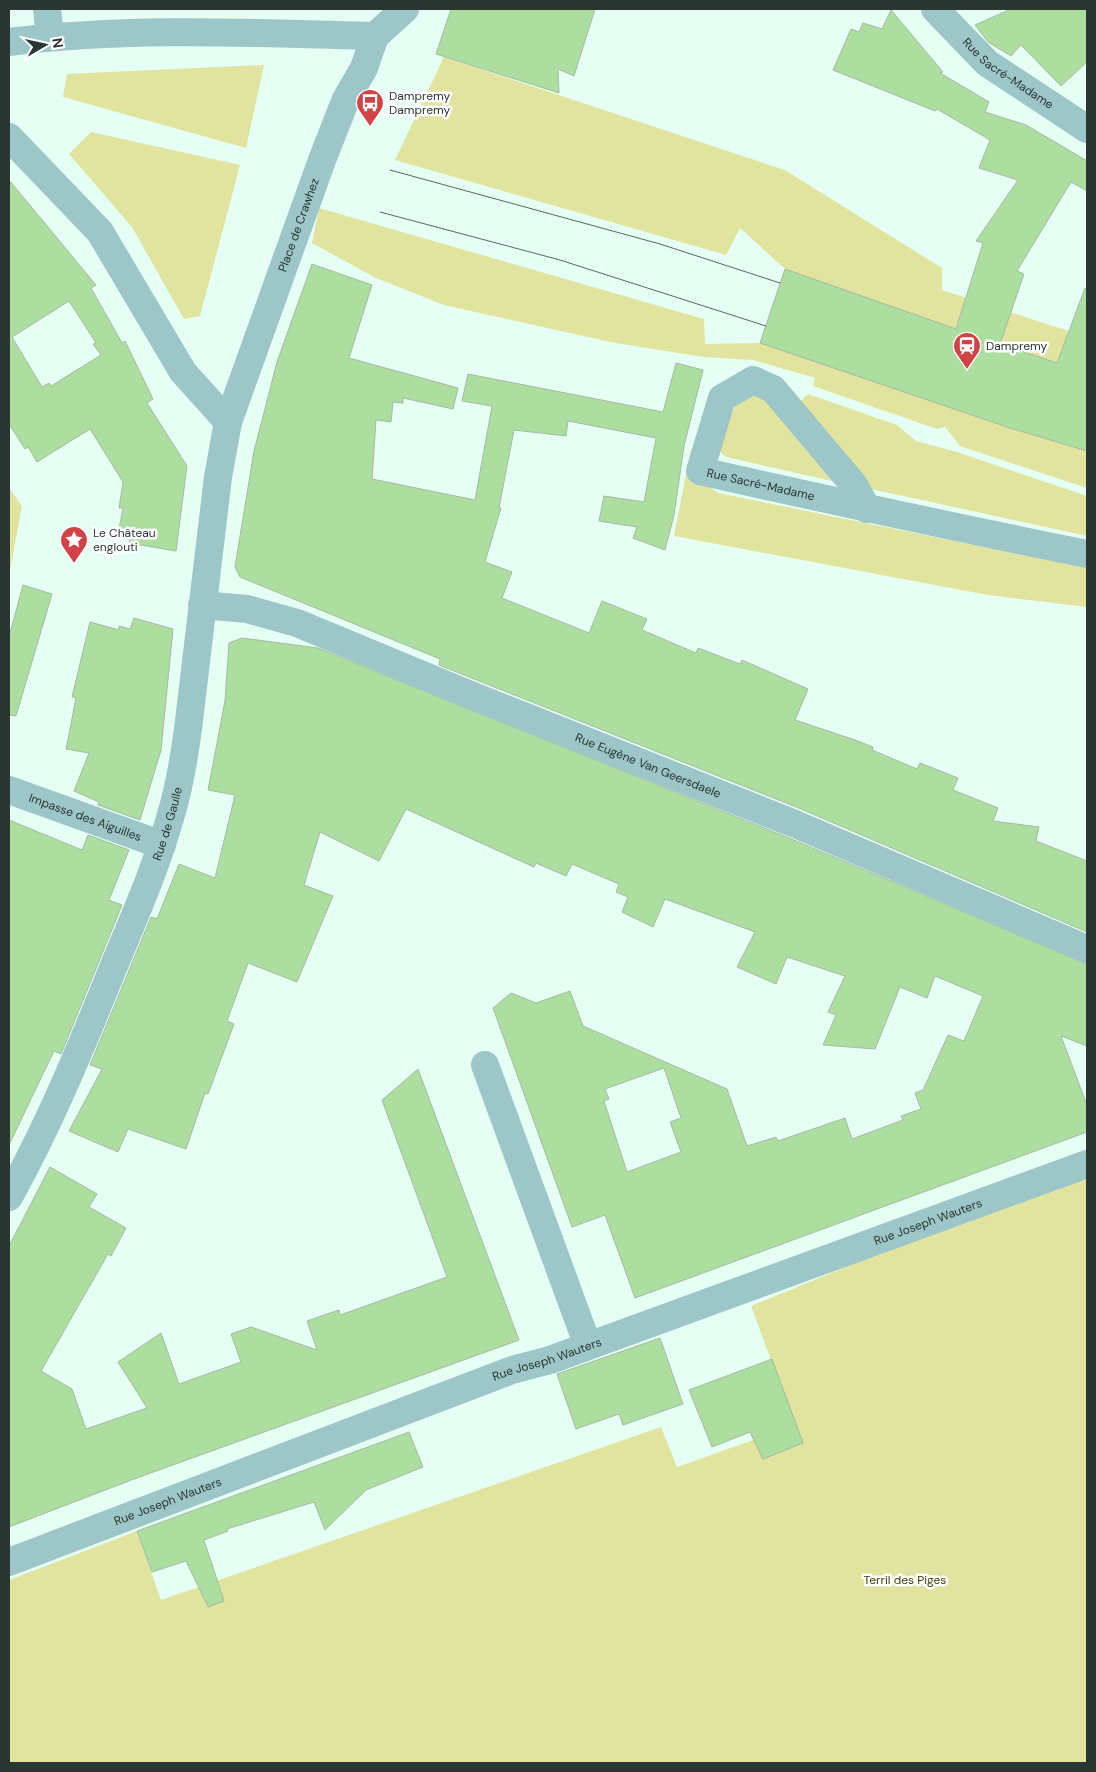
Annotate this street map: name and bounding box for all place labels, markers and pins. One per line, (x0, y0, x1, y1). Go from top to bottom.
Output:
bus stop icon: Dampremy Dampremy (355, 88, 385, 127)
place label: Dampremy Dampremy (389, 88, 451, 118)
station icon: Dampremy (952, 331, 982, 370)
place label: Dampremy (986, 338, 1048, 354)
place icon: Le Château englouti (59, 525, 89, 564)
place label: Le Château englouti (93, 525, 156, 555)

